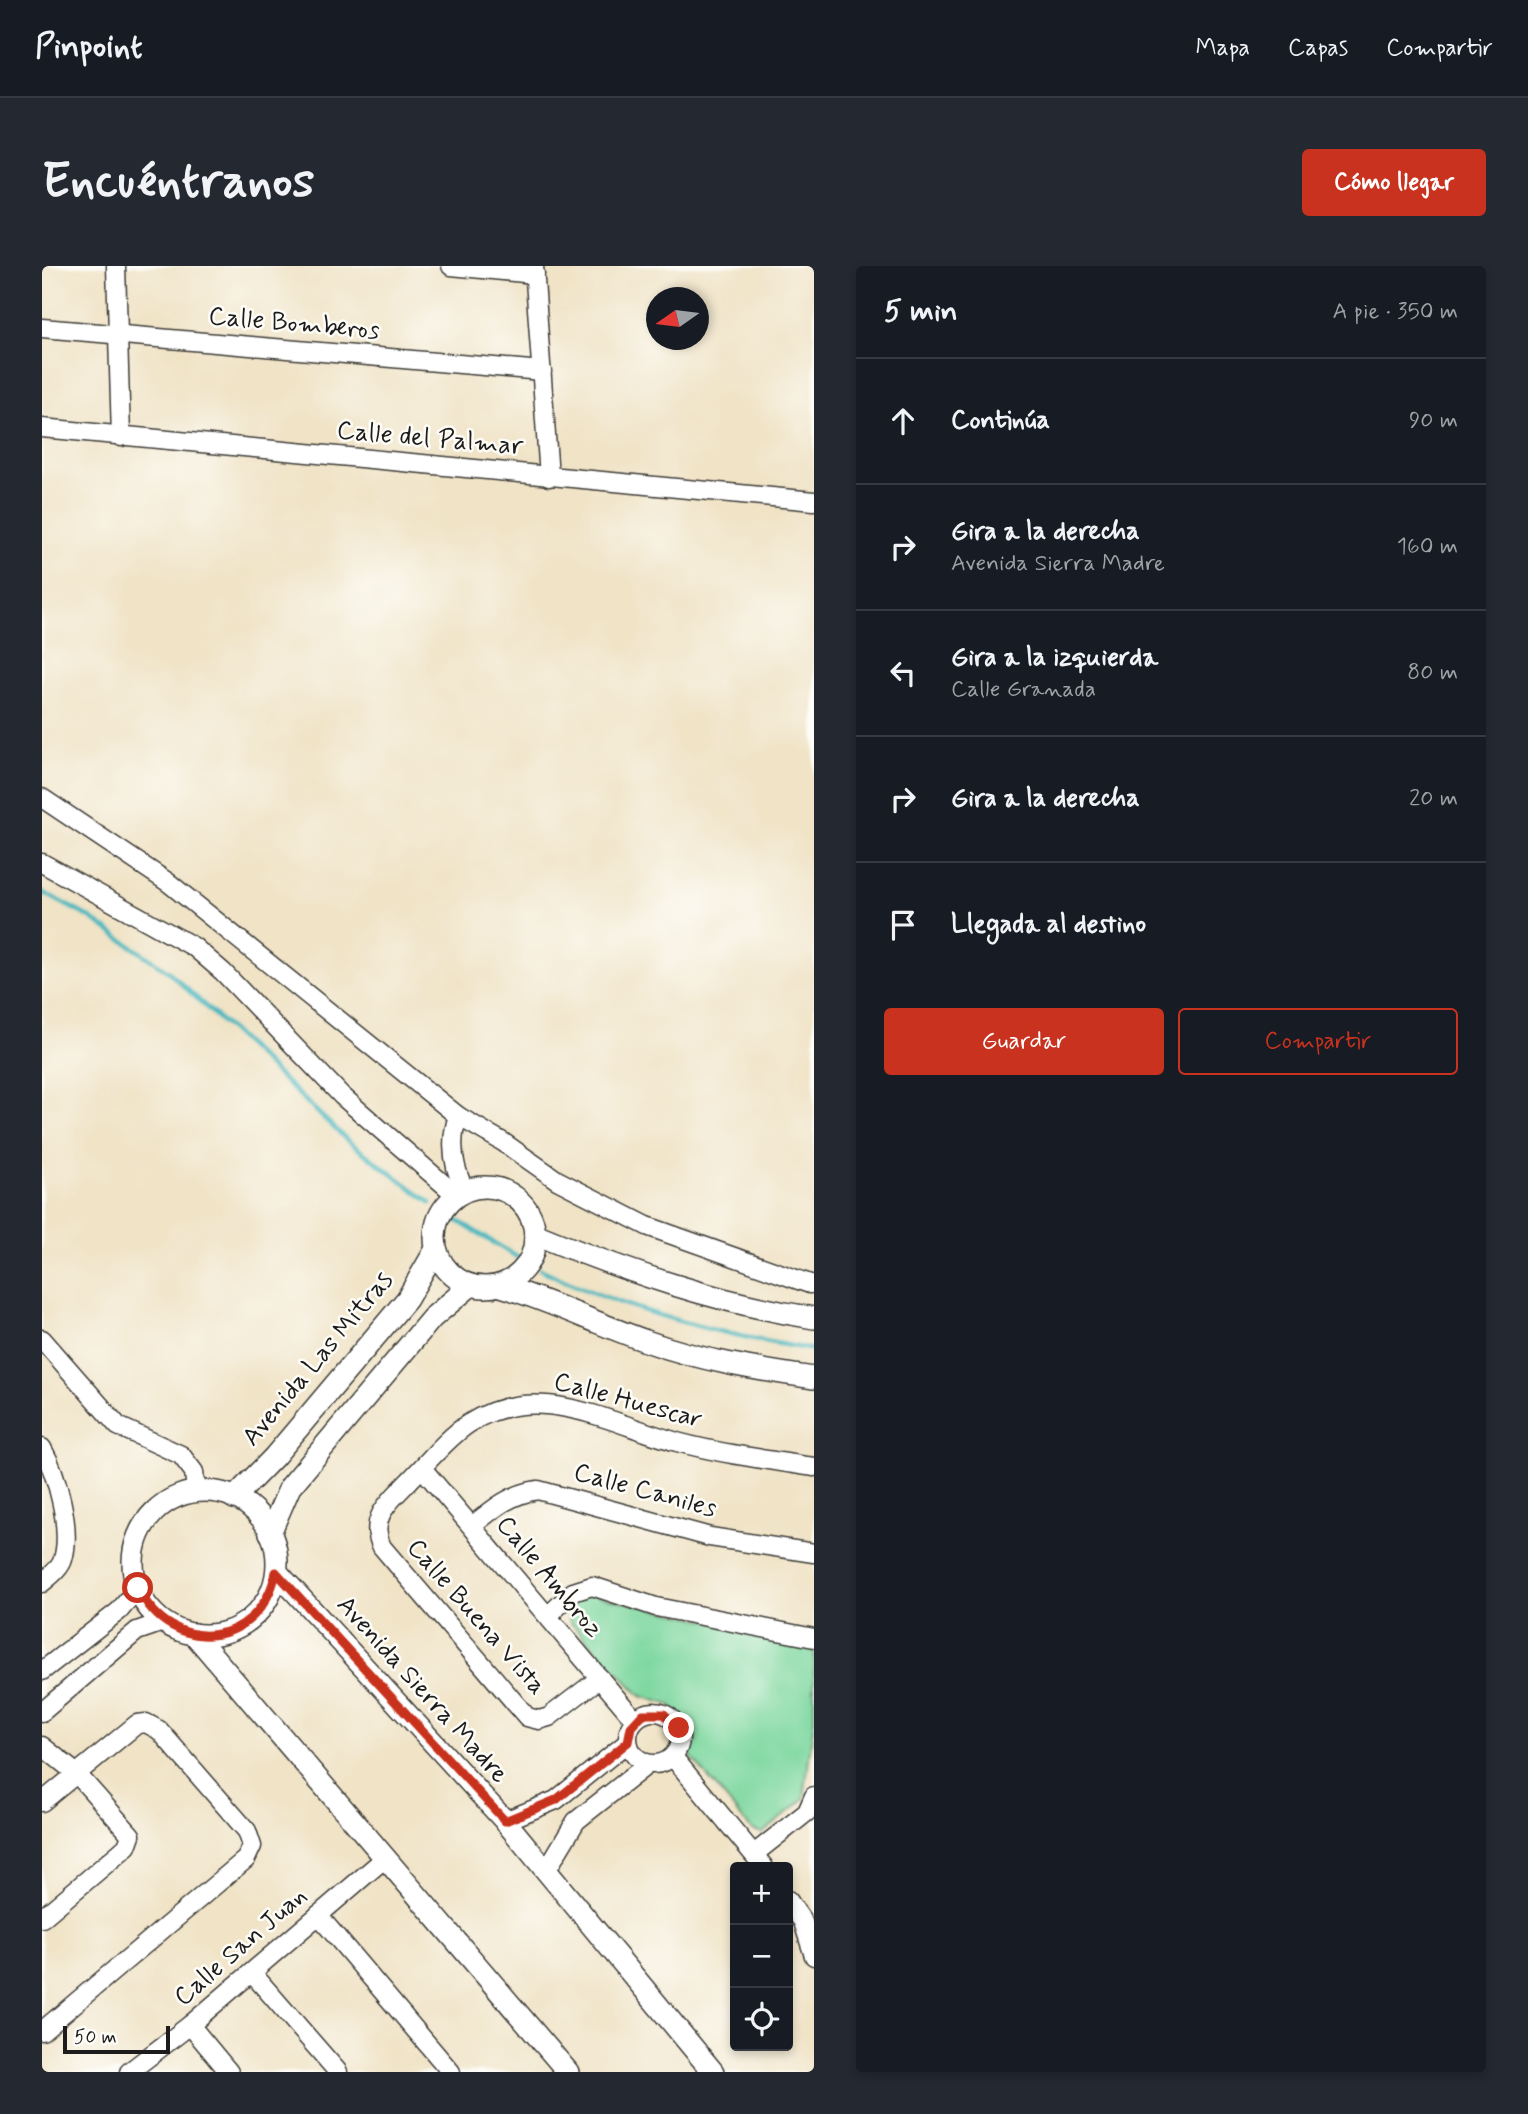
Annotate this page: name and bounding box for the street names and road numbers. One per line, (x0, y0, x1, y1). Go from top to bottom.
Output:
street label: Calle Bomberos (207, 300, 381, 348)
street label: Calle del Palmar (335, 414, 525, 464)
street label: Avenida Las Mitras (235, 1264, 401, 1454)
street label: Calle Huescar (550, 1365, 706, 1437)
street label: Calle Caniles (570, 1456, 720, 1526)
street label: Calle Ambroz (488, 1509, 610, 1645)
street label: Calle Buena Vista (399, 1532, 553, 1702)
street label: Avenida Sierra Madre (329, 1589, 515, 1791)
street label: Calle San Juan (167, 1880, 315, 2014)

